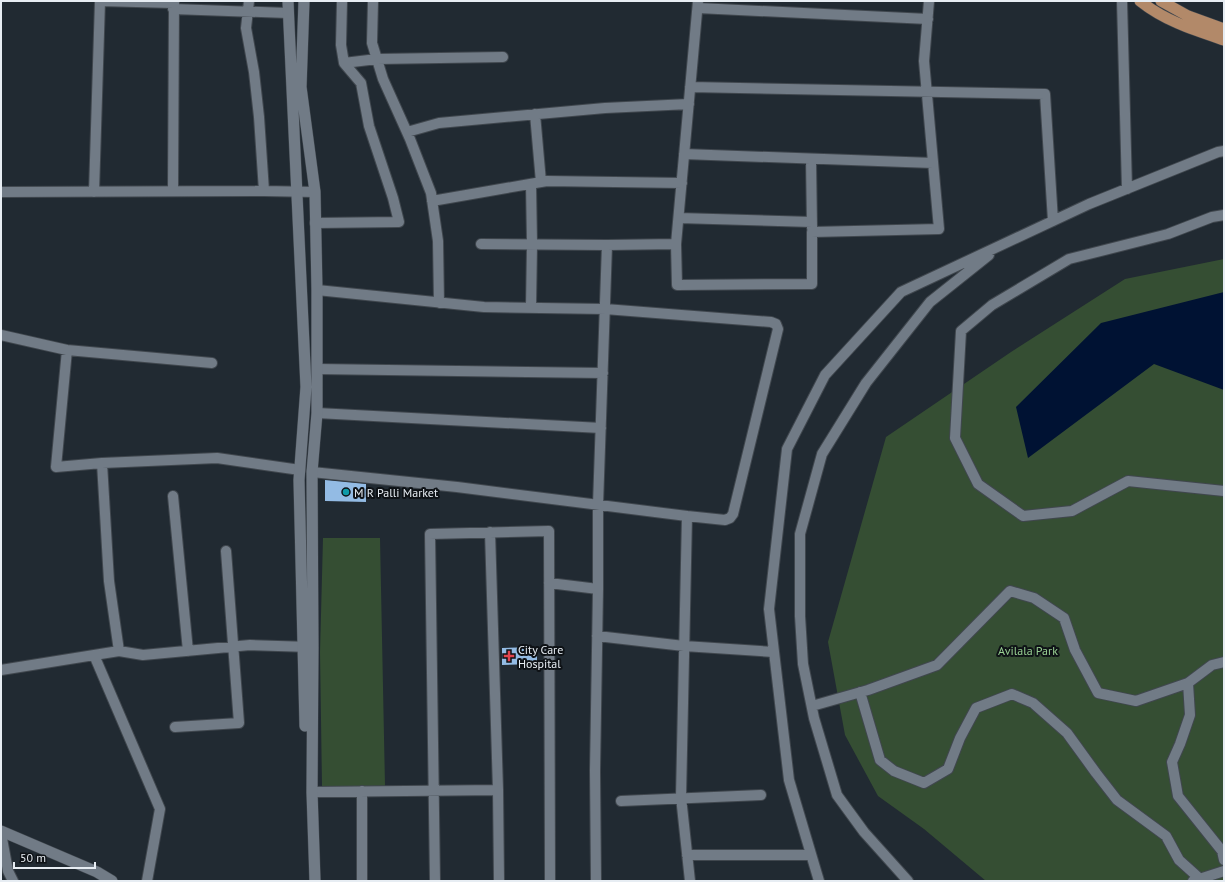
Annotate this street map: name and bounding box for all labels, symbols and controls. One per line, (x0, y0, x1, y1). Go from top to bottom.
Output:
place label: M R Palli Market (354, 485, 438, 500)
marker: M R Palli Market (341, 487, 351, 497)
place label: City Care Hospital (518, 642, 563, 671)
park label: Avilala Park (998, 643, 1058, 658)
marker: City Care Hospital (503, 650, 515, 662)
scale bar (14, 844, 95, 870)
text: 50 m (20, 850, 46, 865)

